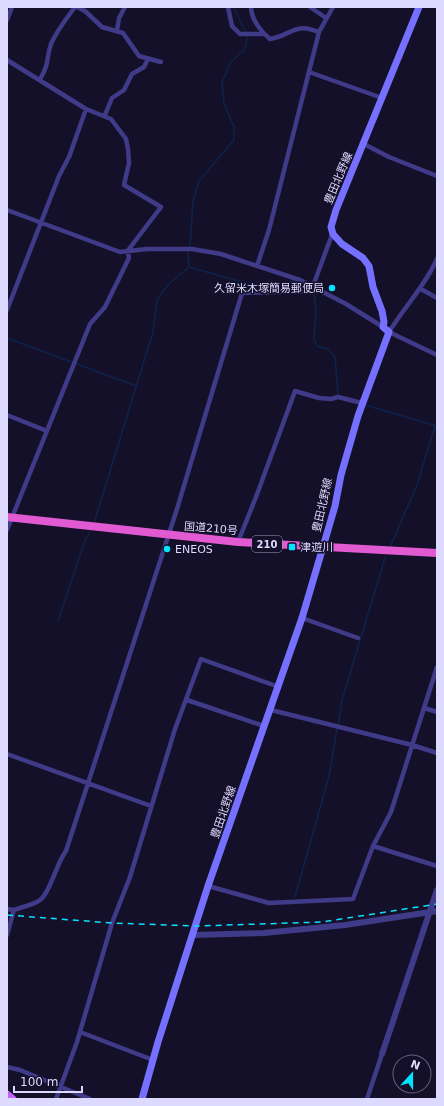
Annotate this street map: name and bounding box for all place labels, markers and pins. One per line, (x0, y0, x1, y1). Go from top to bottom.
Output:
place label: 久留米木塚簡易郵便局 (214, 282, 324, 295)
marker: 久留米木塚簡易郵便局 (327, 283, 337, 293)
place label: 津遊川 (300, 541, 333, 554)
marker: 津遊川 (287, 542, 297, 552)
place label: ENEOS (175, 543, 213, 556)
marker: ENEOS (162, 544, 172, 554)

